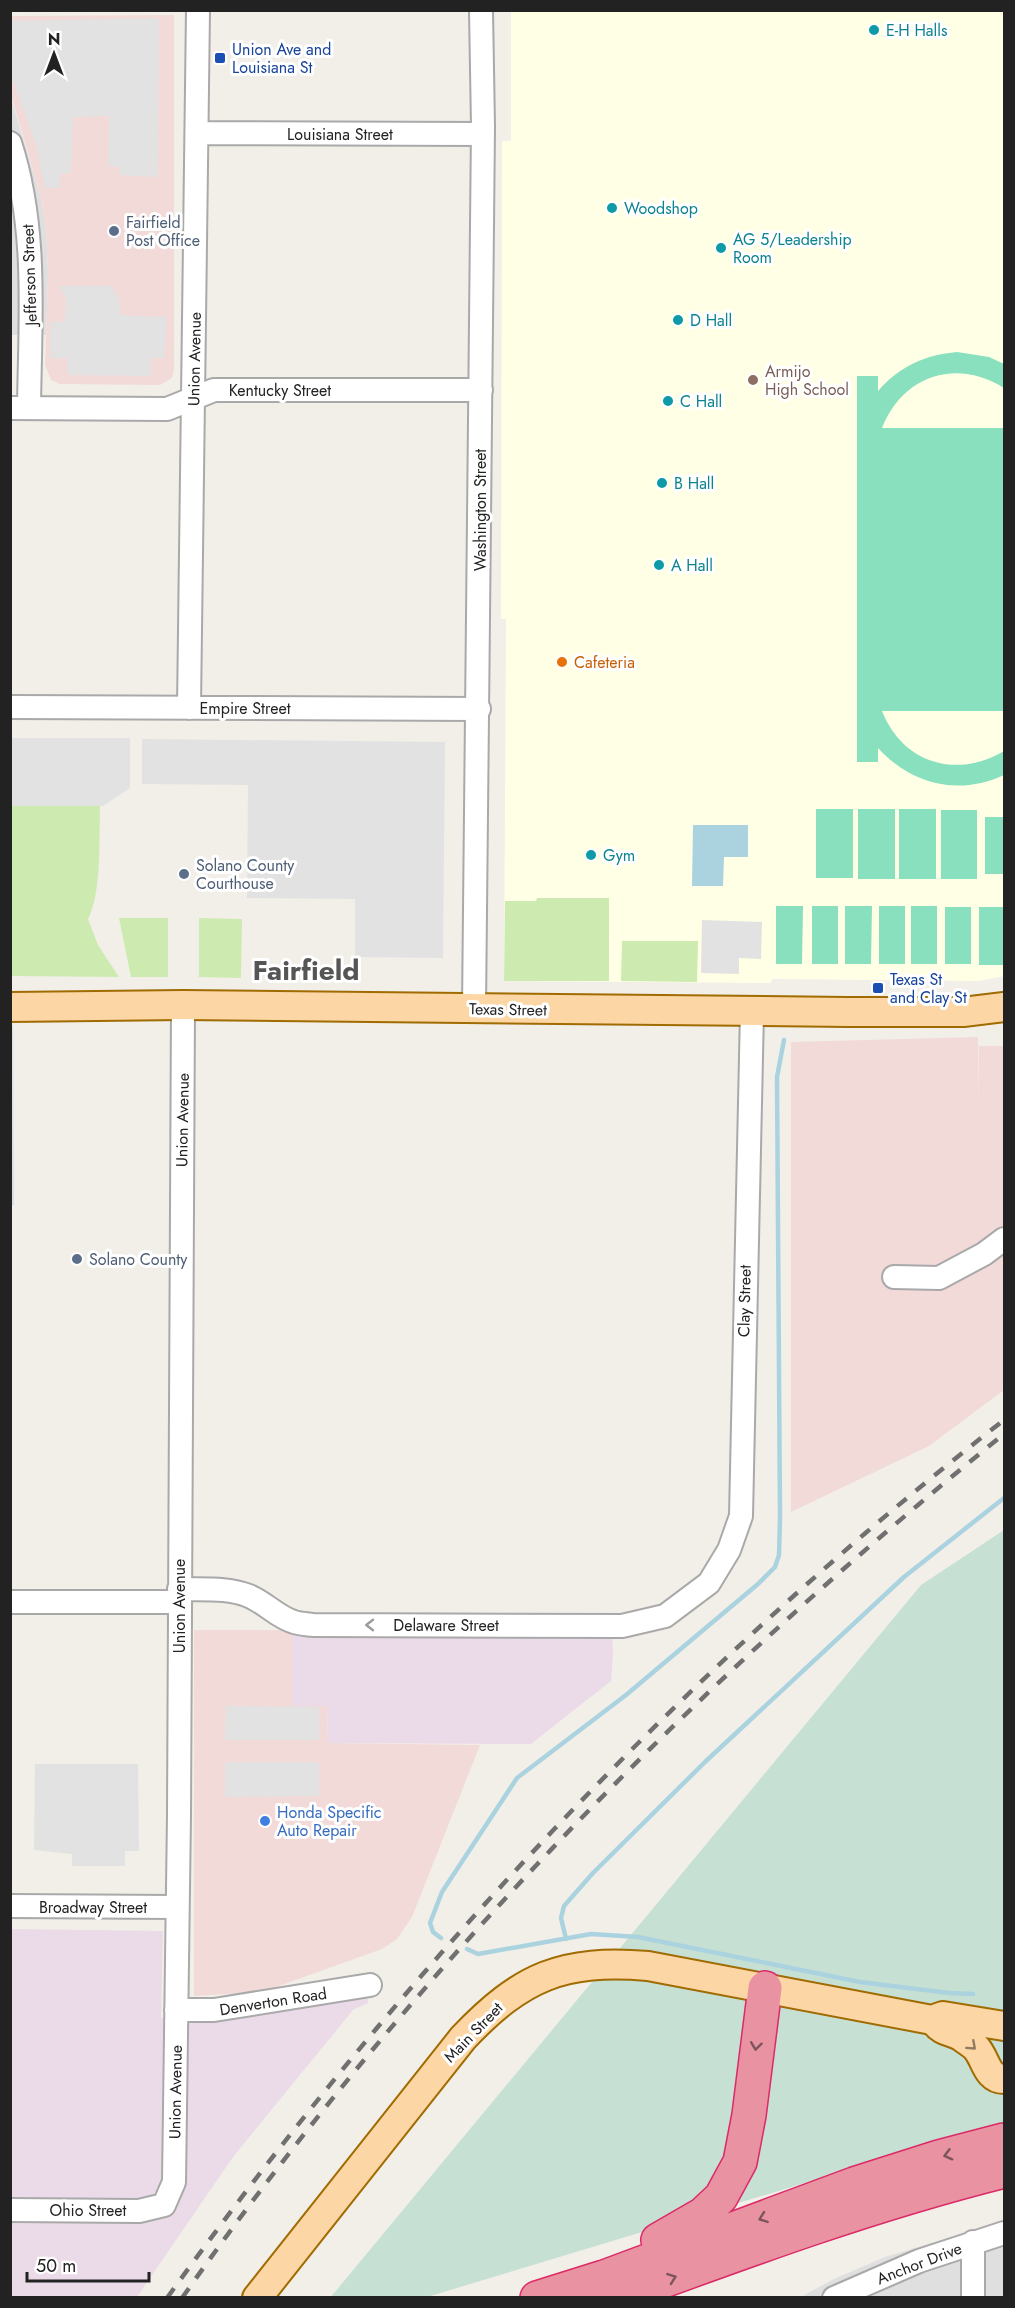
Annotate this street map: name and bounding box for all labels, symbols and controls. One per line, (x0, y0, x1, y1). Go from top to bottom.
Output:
place label: E-H Halls (886, 19, 947, 42)
marker: E-H Halls (867, 23, 881, 37)
north arrow (24, 24, 84, 84)
text: N (48, 28, 60, 51)
place label: Union Ave and Louisiana St (232, 38, 331, 79)
marker: Union Ave and Louisiana St (213, 51, 227, 65)
street label: Louisiana Street (287, 123, 393, 146)
place label: Woodshop (624, 197, 698, 220)
marker: Woodshop (605, 201, 619, 215)
place label: Fairfield Post Office (126, 211, 200, 252)
street label: Jefferson Street (16, 224, 43, 328)
marker: Fairfield Post Office (107, 224, 121, 238)
place label: AG 5/Leadership Room (733, 228, 852, 269)
marker: AG 5/Leadership Room (714, 241, 728, 255)
place label: D Hall (690, 309, 732, 332)
street label: Union Avenue (182, 312, 207, 406)
marker: D Hall (671, 313, 685, 327)
place label: Armijo High School (765, 360, 849, 401)
marker: Armijo High School (746, 373, 760, 387)
street label: Kentucky Street (229, 379, 331, 402)
place label: C Hall (680, 390, 722, 413)
marker: C Hall (661, 394, 675, 408)
street label: Washington Street (469, 449, 492, 571)
place label: B Hall (674, 472, 714, 495)
marker: B Hall (655, 476, 669, 490)
place label: A Hall (671, 554, 713, 577)
marker: A Hall (652, 558, 666, 572)
place label: Cafeteria (574, 651, 635, 674)
marker: Cafeteria (555, 655, 569, 669)
street label: Empire Street (199, 697, 291, 720)
place label: Gym (603, 844, 635, 867)
marker: Gym (584, 848, 598, 862)
place label: Solano County Courthouse (196, 854, 295, 895)
marker: Solano County Courthouse (177, 867, 191, 881)
district label: Fairfield (252, 950, 360, 991)
place label: Texas St and Clay St (890, 968, 967, 1009)
marker: Texas St and Clay St (871, 981, 885, 995)
street label: Texas Street (469, 997, 547, 1022)
street label: Union Avenue (170, 1073, 195, 1167)
place label: Solano County (89, 1248, 188, 1271)
marker: Solano County (70, 1252, 84, 1266)
street label: Clay Street (732, 1265, 757, 1337)
street label: Union Avenue (168, 1559, 191, 1653)
street label: Delaware Street (393, 1614, 499, 1637)
one-way arrow (365, 1619, 374, 1631)
place label: Honda Specific Auto Repair (277, 1801, 382, 1842)
marker: Honda Specific Auto Repair (258, 1814, 272, 1828)
street label: Broadway Street (39, 1896, 147, 1919)
street label: Denverton Road (218, 1982, 328, 2021)
street label: Main Street (439, 1997, 508, 2068)
one-way arrow (965, 2039, 976, 2050)
one-way arrow (751, 2041, 763, 2050)
street label: Union Avenue (163, 2045, 188, 2139)
one-way arrow (943, 2148, 954, 2160)
street label: Ohio Street (50, 2199, 127, 2222)
one-way arrow (759, 2211, 770, 2223)
street label: Anchor Drive (873, 2237, 965, 2290)
scale bar (27, 2245, 148, 2283)
text: 50 m (36, 2253, 76, 2279)
one-way arrow (666, 2272, 677, 2285)

